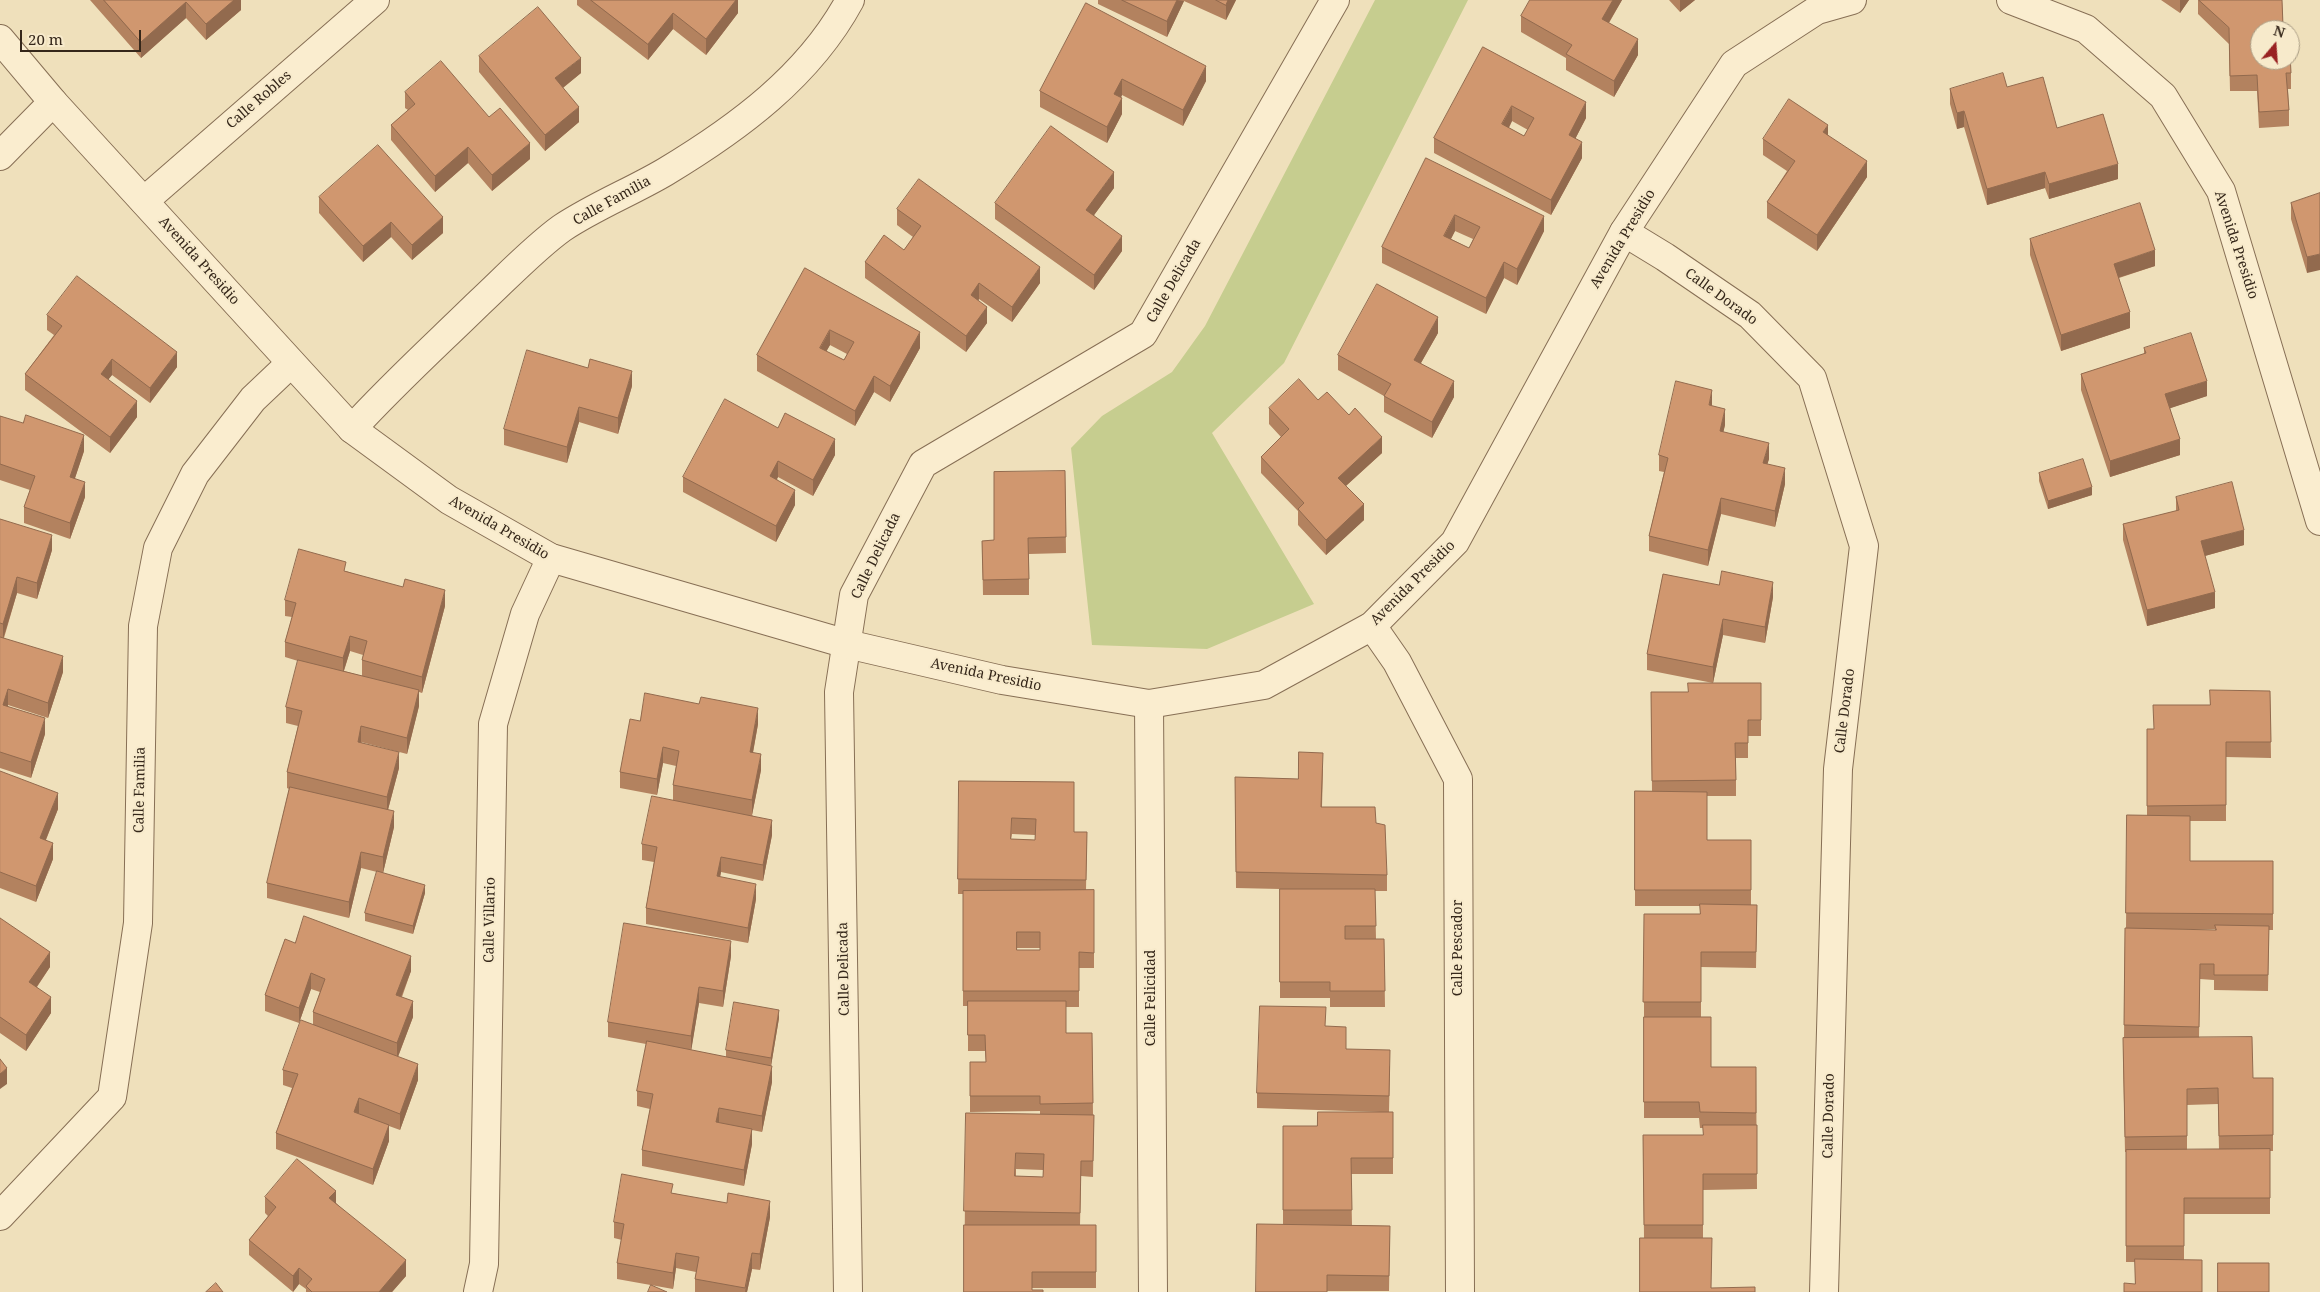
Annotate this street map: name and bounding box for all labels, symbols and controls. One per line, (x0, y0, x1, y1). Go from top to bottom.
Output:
scale bar (22, 20, 144, 52)
north arrow (2250, 20, 2300, 70)
text: N (2271, 20, 2288, 42)
text: 20 m (28, 29, 63, 49)
street label: Calle Robles (223, 67, 295, 133)
street label: Calle Familia (570, 173, 654, 229)
street label: Avenida Presidio (1587, 186, 1659, 292)
street label: Avenida Presidio (2211, 189, 2261, 301)
street label: Avenida Presidio (155, 213, 243, 309)
street label: Calle Delicada (1143, 236, 1205, 326)
street label: Calle Dorado (1682, 265, 1760, 329)
street label: Avenida Presidio (446, 493, 552, 563)
street label: Calle Delicada (848, 510, 904, 602)
street label: Avenida Presidio (1367, 537, 1459, 629)
street label: Avenida Presidio (929, 655, 1043, 695)
street label: Calle Dorado (1831, 668, 1859, 754)
street label: Calle Familia (131, 747, 149, 833)
street label: Calle Villario (481, 877, 499, 963)
street label: Calle Pescador (1450, 900, 1466, 996)
street label: Calle Delicada (835, 922, 853, 1016)
street label: Calle Felicidad (1143, 950, 1159, 1046)
street label: Calle Dorado (1820, 1073, 1838, 1159)

